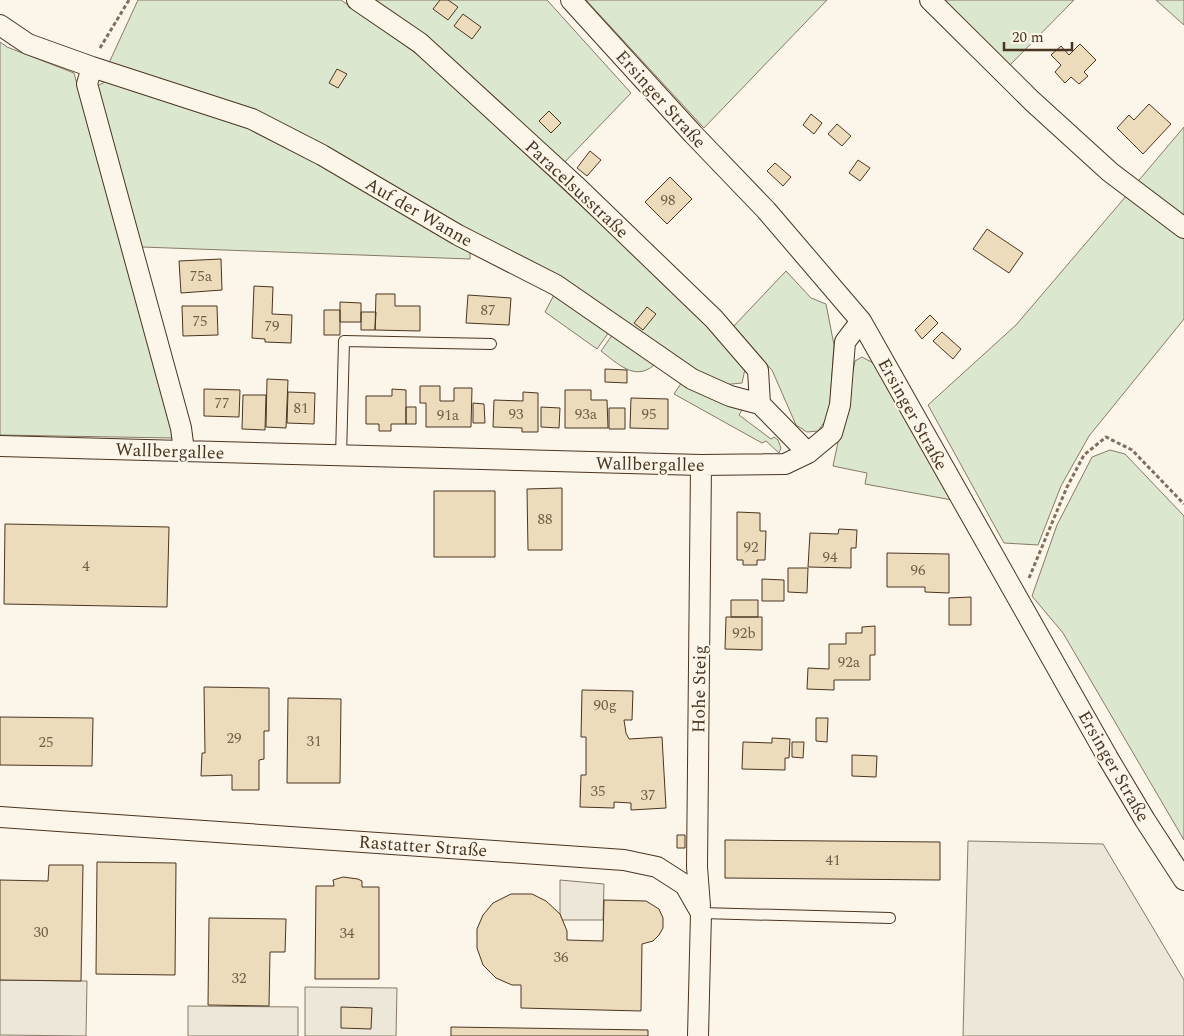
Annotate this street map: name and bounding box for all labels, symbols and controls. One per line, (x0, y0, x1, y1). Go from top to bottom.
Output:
scale bar (1004, 20, 1072, 52)
text: 20 m (1012, 26, 1044, 49)
street label: Ersinger Straße (609, 44, 712, 155)
street label: Paracelsusstraße (518, 134, 635, 245)
street label: Auf der Wanne (360, 171, 477, 254)
house number: 98 (660, 189, 676, 212)
house number: 75a (190, 265, 213, 288)
house number: 87 (480, 299, 496, 322)
house number: 75 (192, 310, 208, 333)
house number: 79 (264, 315, 280, 338)
street label: Ersinger Straße (871, 353, 955, 475)
house number: 77 (214, 392, 230, 415)
house number: 81 (293, 397, 309, 420)
house number: 93 (508, 403, 524, 426)
house number: 93a (575, 403, 598, 426)
house number: 95 (641, 403, 657, 426)
house number: 91a (437, 404, 460, 427)
street label: Wallbergallee (115, 436, 225, 467)
street label: Wallbergallee (595, 450, 705, 479)
house number: 88 (537, 508, 553, 531)
house number: 92 (743, 536, 759, 559)
house number: 94 (822, 546, 838, 569)
house number: 4 (82, 555, 90, 578)
house number: 96 (910, 559, 926, 582)
house number: 92b (732, 622, 756, 645)
street label: Hohe Steig (685, 645, 714, 733)
house number: 92a (838, 651, 861, 674)
house number: 90g (593, 694, 617, 717)
street label: Ersinger Straße (1071, 706, 1156, 827)
house number: 29 (226, 727, 242, 750)
house number: 31 (306, 730, 322, 753)
house number: 25 (38, 731, 54, 754)
house number: 35 (590, 780, 606, 803)
house number: 37 (640, 784, 656, 807)
street label: Rastatter Straße (358, 829, 488, 864)
house number: 41 (825, 849, 841, 872)
house number: 30 (33, 921, 49, 944)
house number: 34 (339, 922, 355, 945)
house number: 36 (553, 946, 569, 969)
house number: 32 (231, 967, 247, 990)

